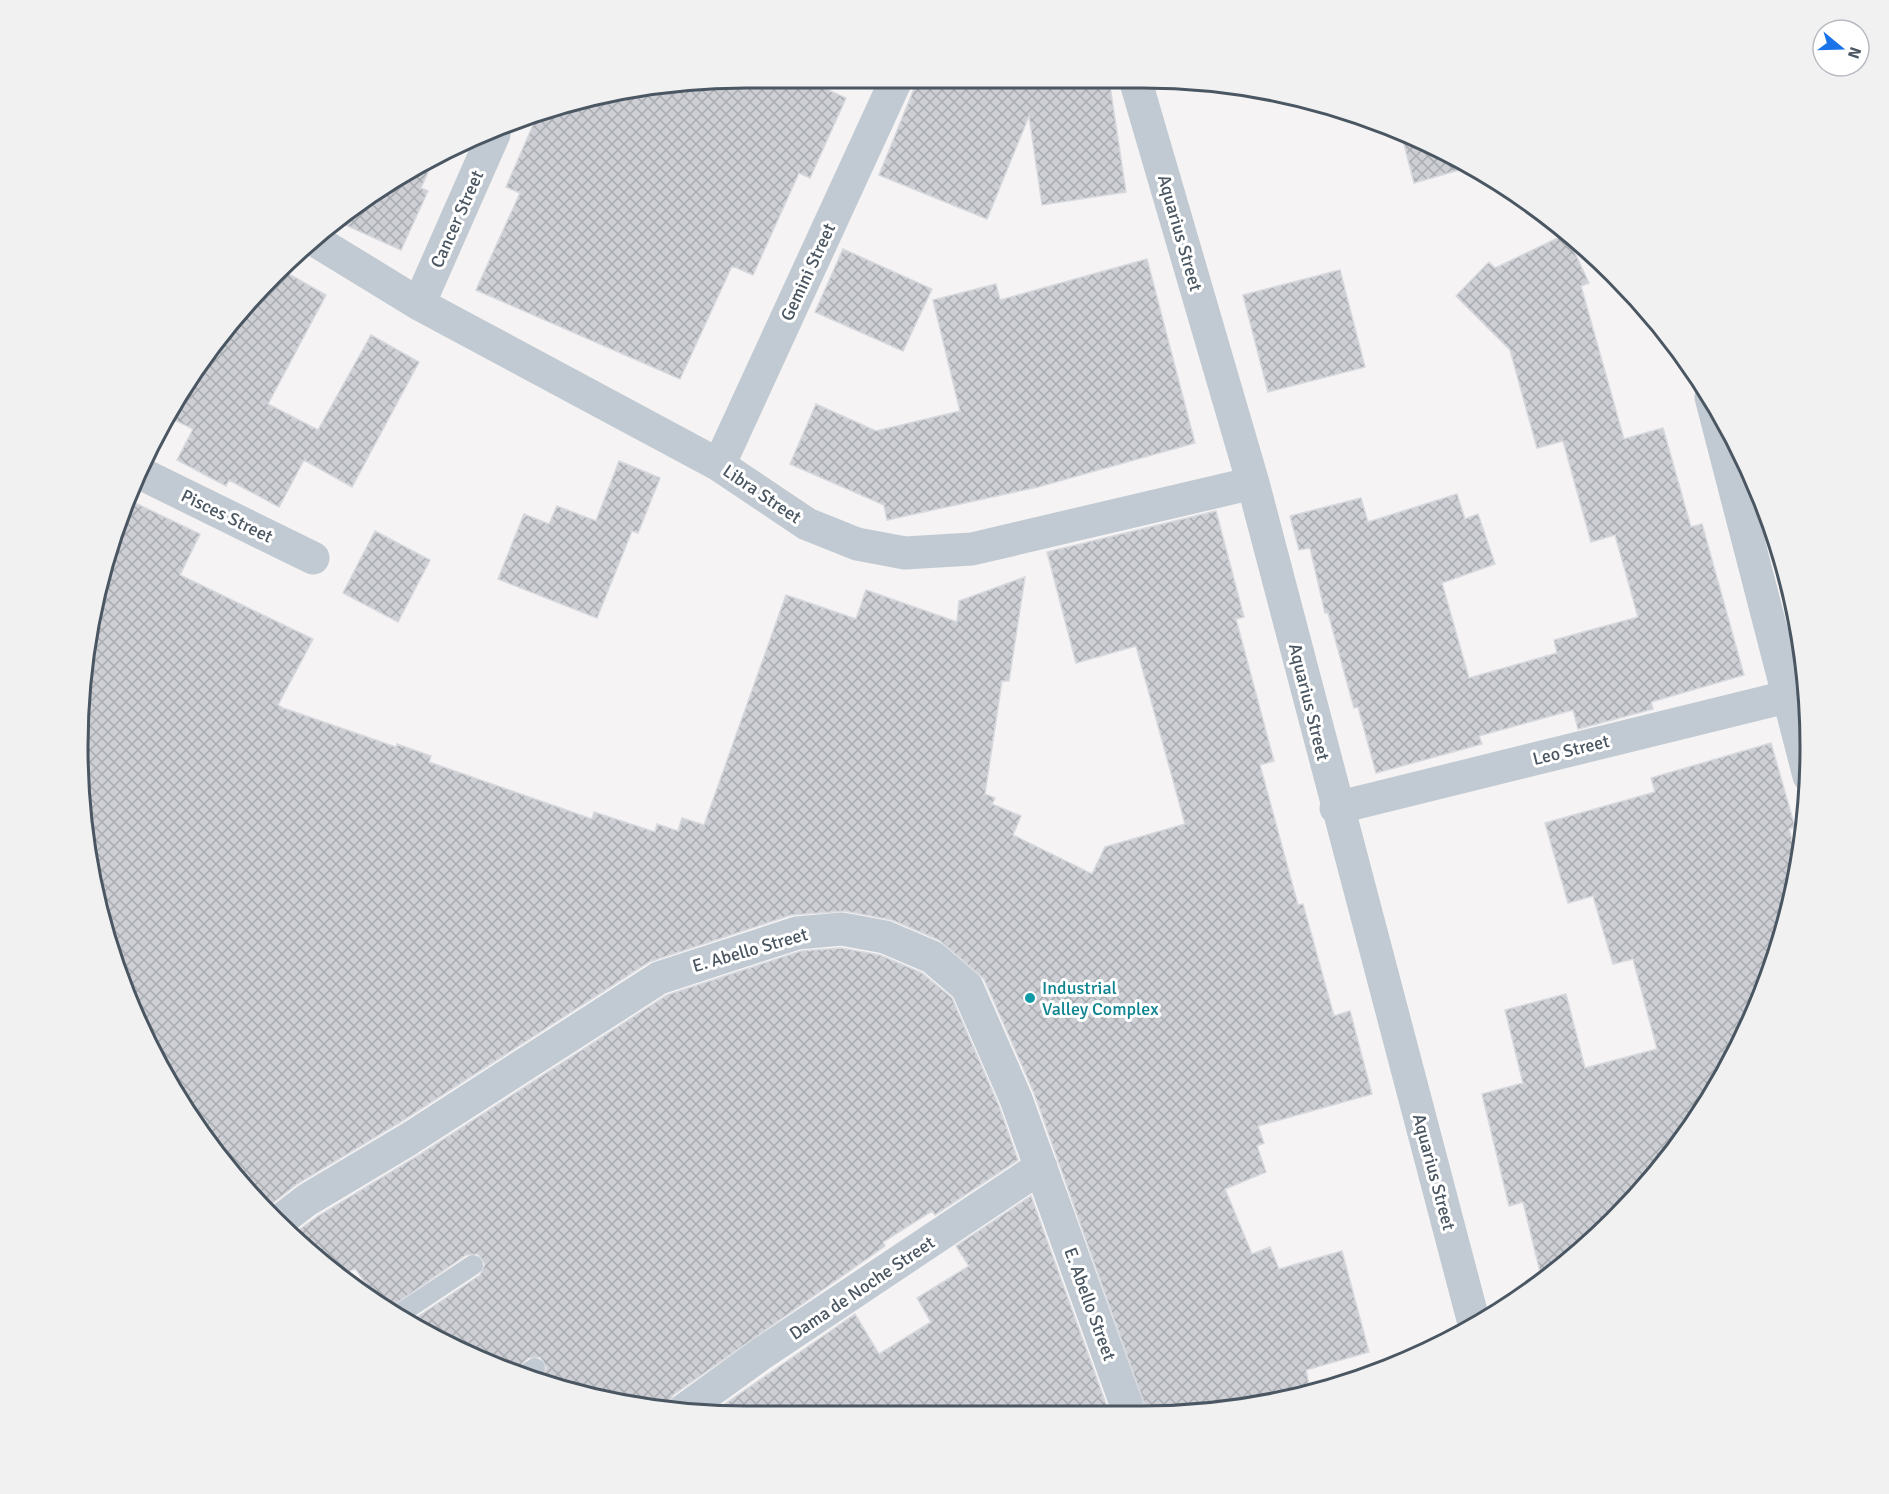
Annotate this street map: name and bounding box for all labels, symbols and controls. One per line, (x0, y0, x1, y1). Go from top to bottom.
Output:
north arrow (1811, 18, 1871, 78)
text: N (1843, 44, 1866, 61)
street label: Cancer Street (426, 167, 488, 271)
street label: Aquarius Street (1153, 172, 1207, 294)
street label: Gemini Street (776, 220, 840, 324)
street label: Libra Street (719, 460, 805, 528)
street label: Pisces Street (178, 484, 276, 548)
street label: Aquarius Street (1284, 641, 1334, 763)
street label: Leo Street (1530, 730, 1612, 770)
street label: E. Abello Street (690, 923, 810, 977)
place label: Industrial Valley Complex (1042, 977, 1159, 1020)
marker: Industrial Valley Complex (1023, 991, 1037, 1005)
street label: Aquarius Street (1408, 1111, 1460, 1233)
street label: Dama de Noche Street (785, 1231, 939, 1345)
street label: E. Abello Street (1059, 1244, 1121, 1364)

